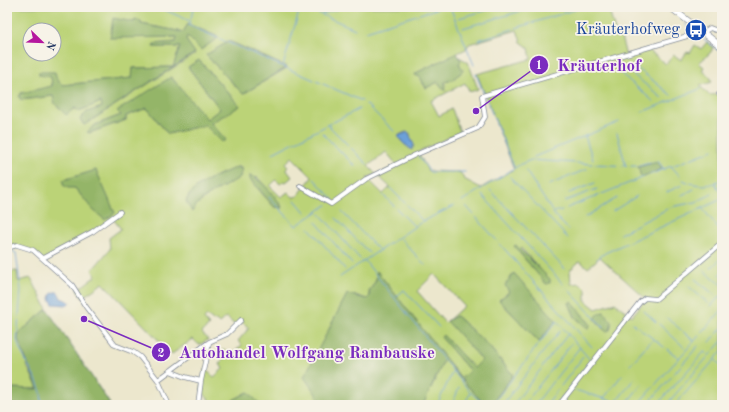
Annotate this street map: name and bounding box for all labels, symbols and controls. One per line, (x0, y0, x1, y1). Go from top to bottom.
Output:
bus stop icon: Kräuterhofweg (683, 17, 709, 43)
north arrow (22, 22, 62, 62)
place label: Kräuterhofweg (576, 22, 680, 38)
text: N (43, 39, 57, 52)
callout: Kräuterhof (529, 51, 649, 80)
text: Kräuterhof (557, 58, 642, 75)
text: 1 (536, 60, 542, 72)
callout: Autohandel Wolfgang Rambauske (151, 338, 444, 367)
text: Autohandel Wolfgang Rambauske (179, 345, 435, 362)
text: 2 (158, 348, 165, 360)

